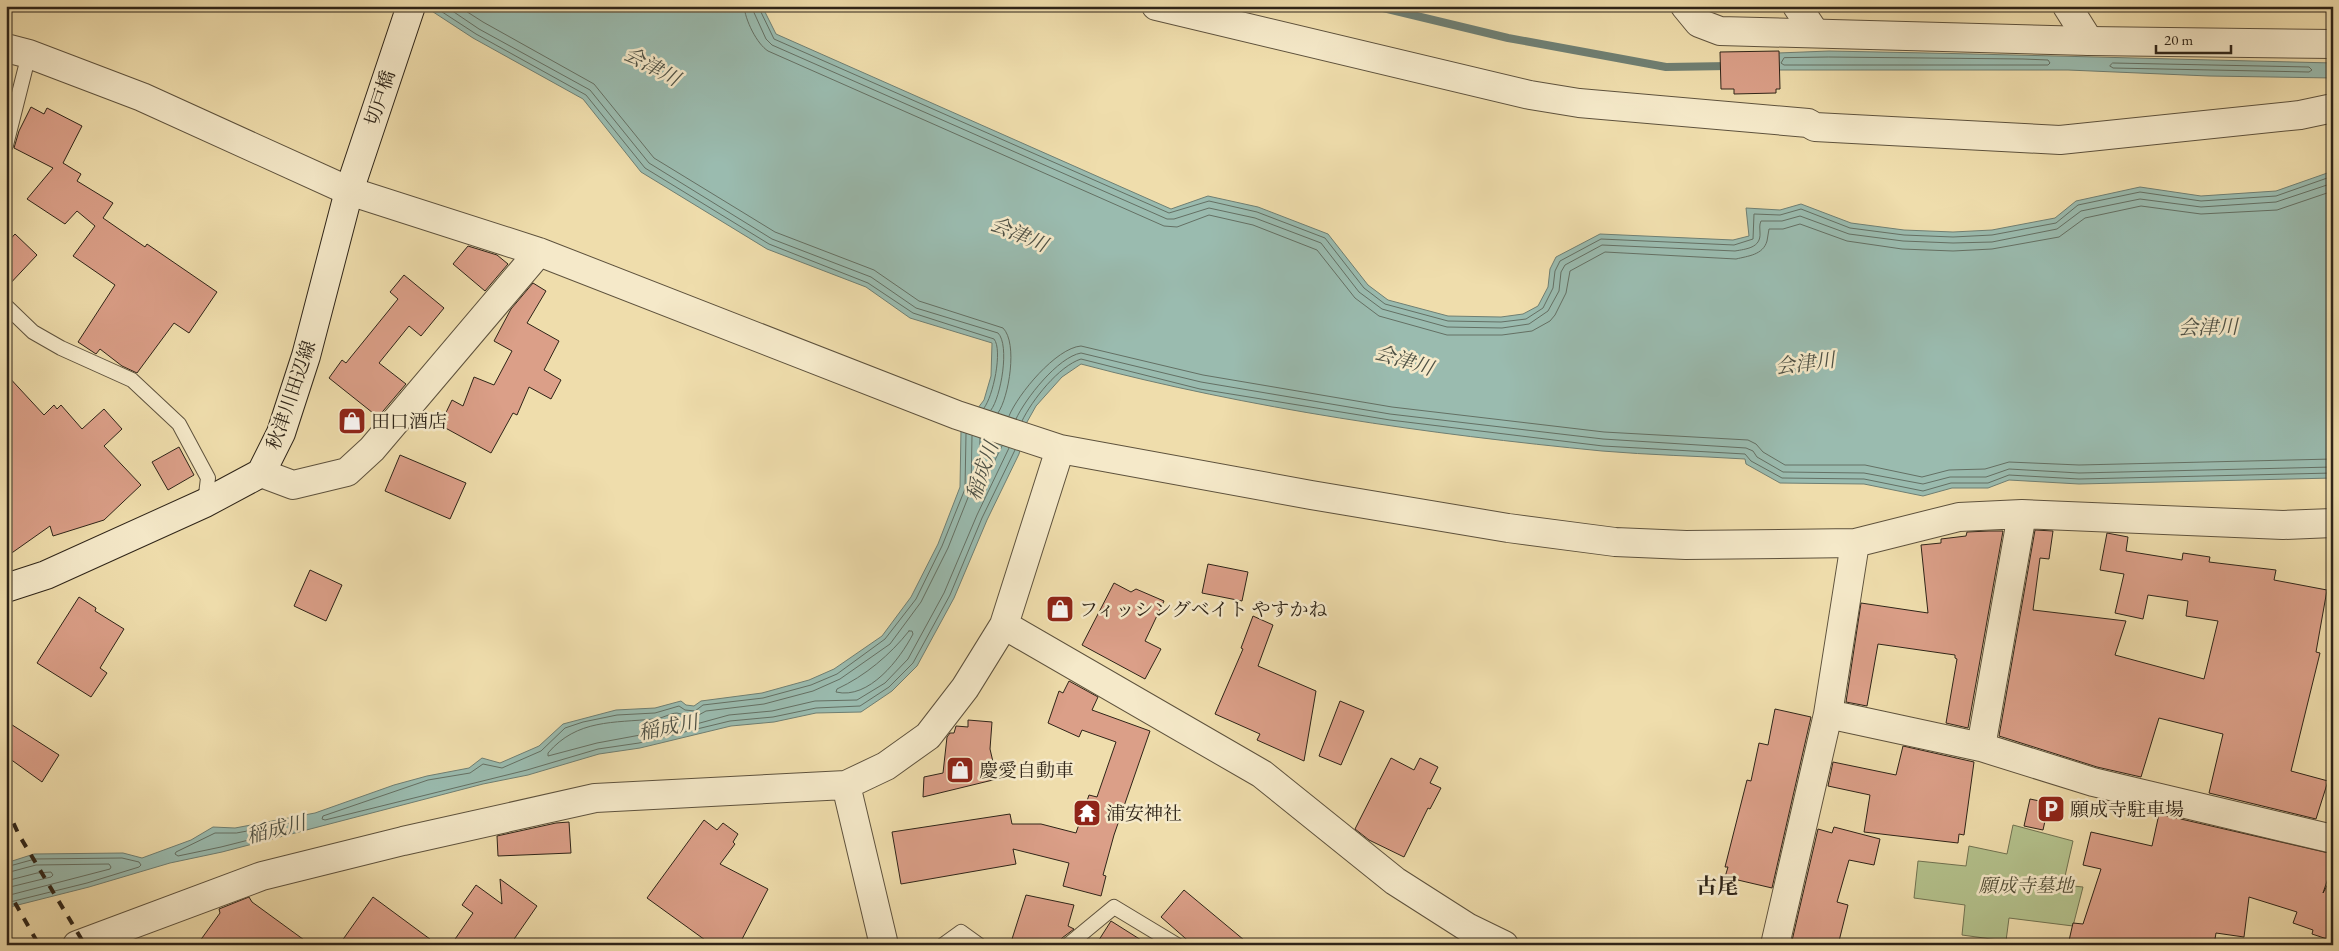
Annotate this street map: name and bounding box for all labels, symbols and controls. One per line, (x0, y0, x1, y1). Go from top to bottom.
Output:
scale bar (2156, 22, 2232, 54)
text: 20 m (2164, 30, 2193, 49)
water label: 会津川 (619, 40, 686, 93)
street label: 切戸橋 (359, 67, 401, 129)
water label: 会津川 (986, 210, 1054, 258)
water label: 会津川 (2178, 313, 2240, 341)
street label: 秋津川田辺線 (261, 337, 321, 453)
water label: 会津川 (1372, 339, 1438, 382)
water label: 会津川 (1774, 346, 1838, 380)
shop icon: 田口酒店 (337, 406, 367, 436)
place label: 田口酒店 (371, 409, 447, 434)
water label: 稲成川 (960, 437, 1005, 504)
shop icon: フィッシングベイト やすかね (1045, 594, 1075, 624)
place label: フィッシングベイト やすかね (1079, 597, 1327, 622)
water label: 稲成川 (636, 708, 702, 745)
shop icon: 慶愛自動車 (945, 755, 975, 785)
place label: 慶愛自動車 (979, 758, 1074, 783)
parking icon: 願成寺駐車場 (2036, 794, 2066, 824)
place label: 願成寺駐車場 (2070, 797, 2184, 822)
temple icon: 浦安神社 (1072, 798, 1102, 828)
place label: 浦安神社 (1106, 801, 1182, 826)
water label: 稲成川 (244, 809, 310, 849)
district label: 古尾 (1696, 872, 1738, 899)
park label: 願成寺墓地 (1978, 873, 2075, 898)

